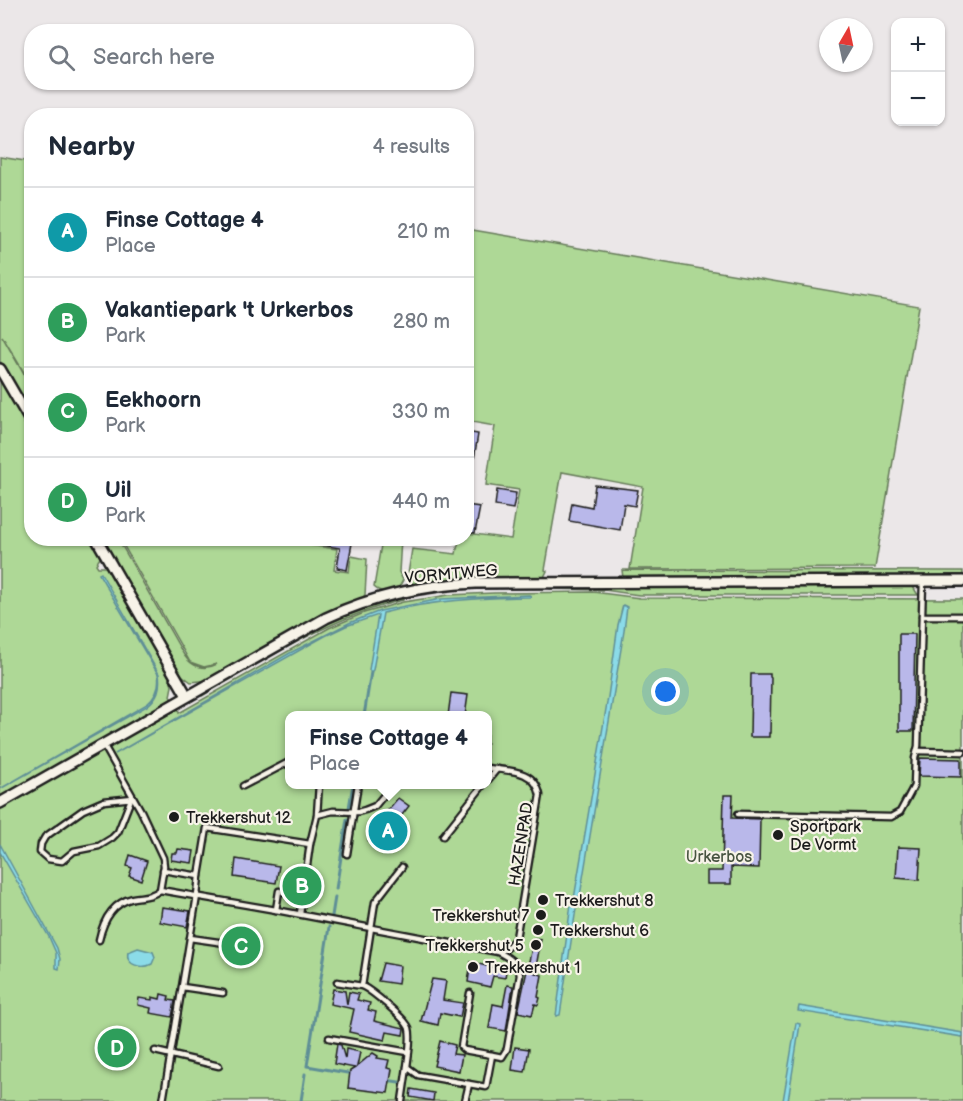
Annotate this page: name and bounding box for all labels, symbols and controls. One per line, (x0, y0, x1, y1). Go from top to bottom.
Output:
north arrow (819, 18, 873, 72)
map controls (891, 18, 945, 126)
button: + (891, 18, 945, 72)
search box (24, 24, 474, 90)
icon: search (45, 41, 78, 74)
text: Search here (93, 44, 215, 71)
button: − (891, 72, 945, 126)
text: Nearby (48, 132, 135, 163)
text: 4 results (372, 135, 450, 159)
text: Finse Cottage 4 (105, 207, 264, 234)
text: A (61, 220, 74, 244)
text: 210 m (397, 220, 450, 244)
text: Place (105, 234, 156, 258)
text: Vakantiepark 't Urkerbos (105, 297, 353, 324)
text: B (60, 310, 75, 334)
text: 280 m (393, 310, 450, 334)
text: Park (105, 324, 145, 348)
text: Eekhoorn (105, 387, 201, 414)
text: C (60, 400, 75, 424)
text: 330 m (392, 400, 450, 424)
text: Park (105, 414, 145, 438)
text: Uil (105, 477, 132, 504)
text: D (61, 490, 74, 514)
text: 440 m (392, 490, 450, 514)
text: Park (105, 504, 145, 528)
street label: VORMTWEG (404, 561, 498, 588)
your location (651, 677, 680, 706)
popup (285, 711, 492, 789)
text: Finse Cottage 4 (309, 725, 468, 752)
text: Place (309, 752, 360, 776)
street label: HAZENPAD (506, 801, 537, 887)
pin: A (368, 808, 408, 854)
place label: Trekkershut 12 (186, 809, 291, 828)
marker: Trekkershut 12 (167, 810, 181, 824)
place label: Sportpark De Vormt (790, 818, 861, 855)
marker: Sportpark De Vormt (771, 828, 785, 842)
park label: Urkerbos (686, 848, 752, 867)
pin: B (282, 864, 322, 908)
place label: Trekkershut 8 (555, 892, 654, 911)
marker: Trekkershut 8 (536, 893, 550, 907)
place label: Trekkershut 7 (432, 907, 529, 926)
marker: Trekkershut 7 (534, 908, 548, 922)
place label: Trekkershut 6 (550, 922, 649, 941)
marker: Trekkershut 6 (531, 923, 545, 937)
pin: C (222, 924, 260, 968)
place label: Trekkershut 5 (426, 937, 524, 956)
marker: Trekkershut 5 (529, 938, 543, 952)
place label: Trekkershut 1 (485, 959, 580, 978)
marker: Trekkershut 1 (466, 960, 480, 974)
pin: D (98, 1026, 136, 1070)

